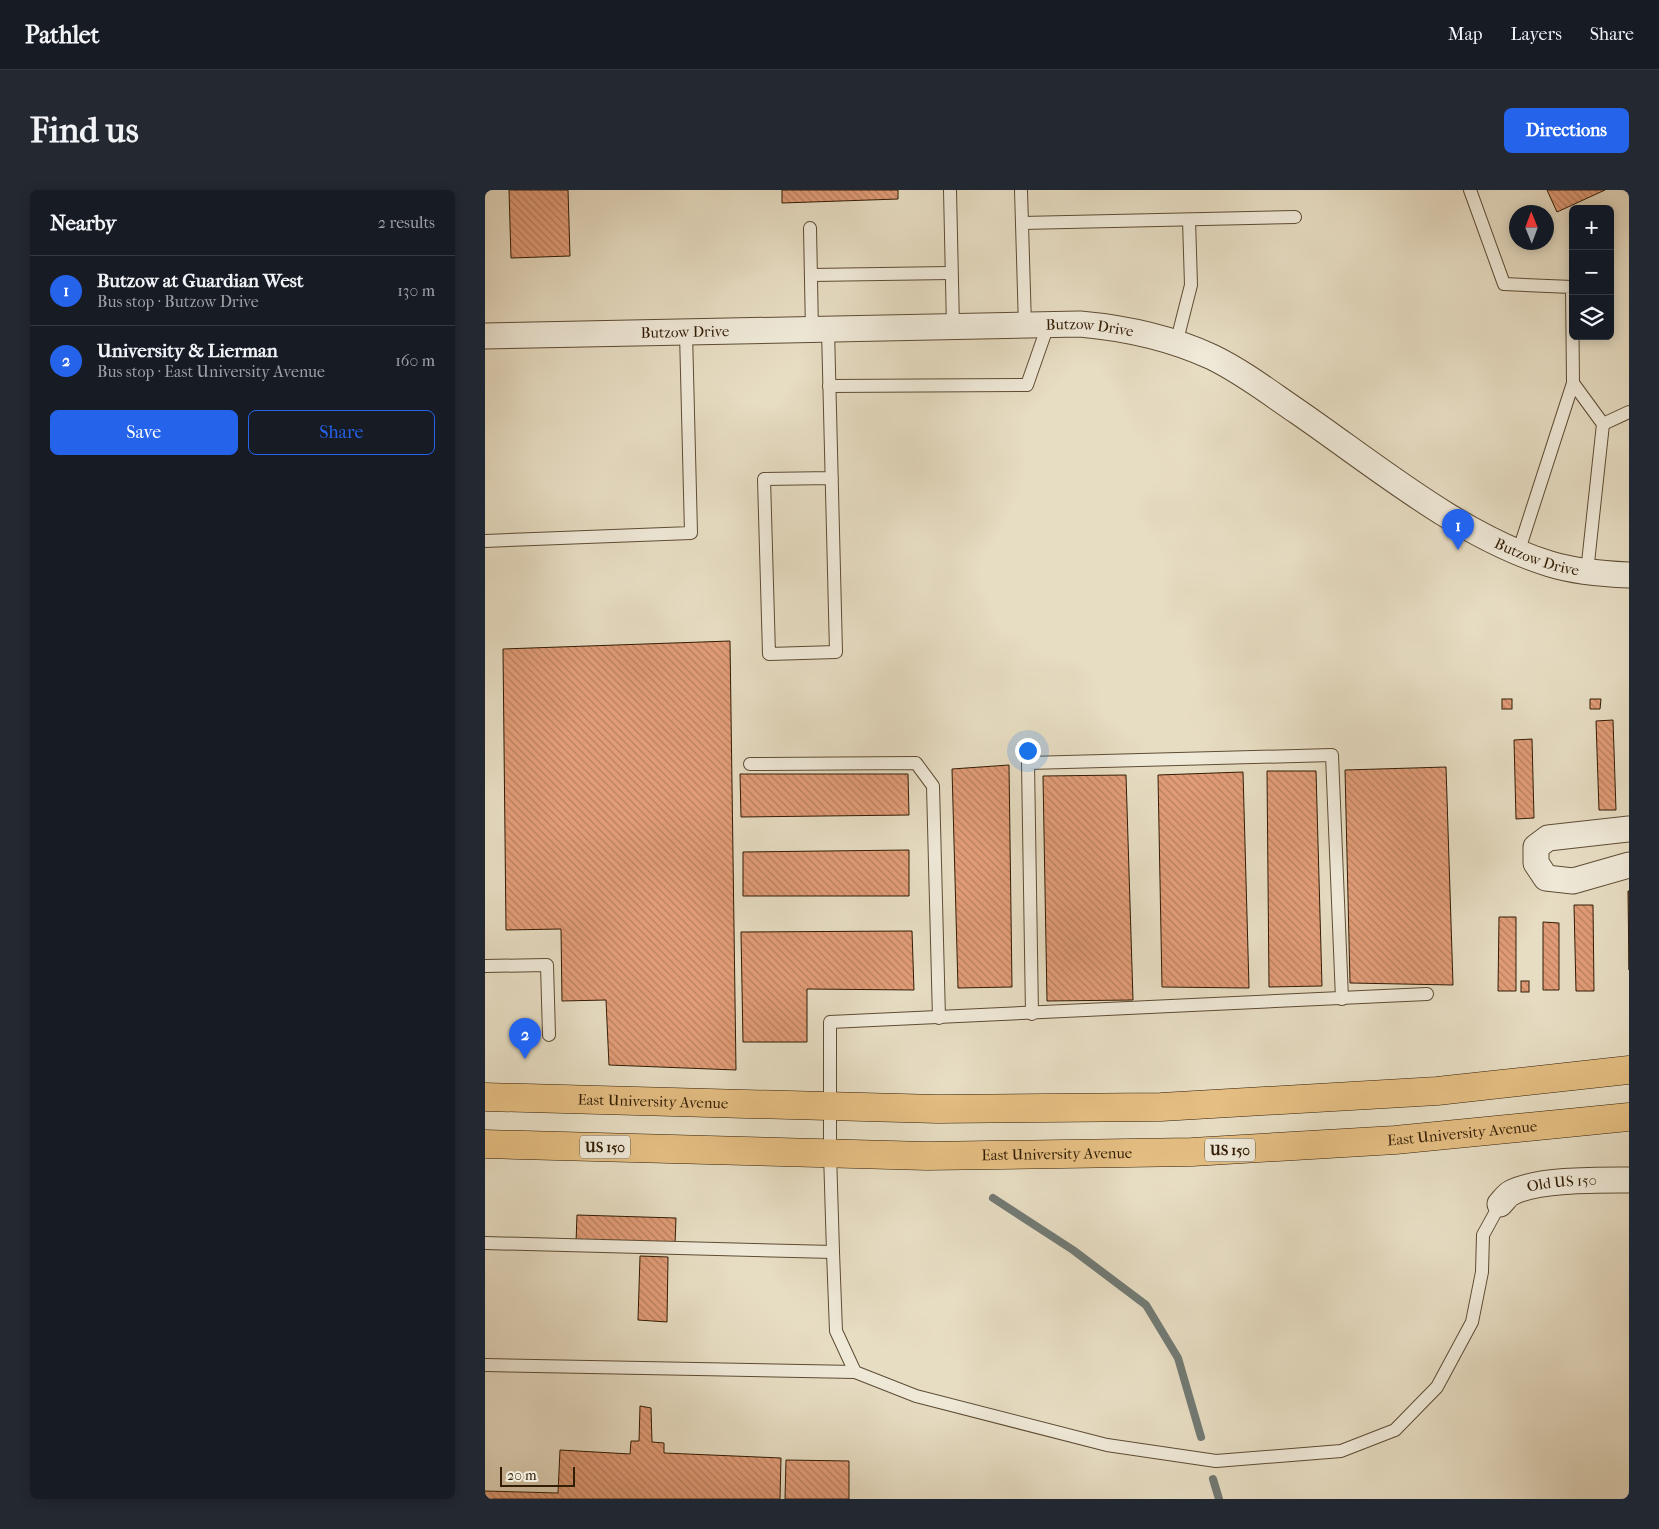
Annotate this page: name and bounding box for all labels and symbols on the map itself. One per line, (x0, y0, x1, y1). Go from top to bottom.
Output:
north arrow (1509, 205, 1554, 250)
street label: Butzow Drive (1045, 315, 1136, 341)
street label: Butzow Drive (640, 322, 730, 342)
pin: 1 (1442, 509, 1474, 550)
street label: Butzow Drive (1492, 534, 1581, 580)
your location (1015, 738, 1041, 764)
pin: 2 (509, 1018, 541, 1059)
street label: East University Avenue (577, 1090, 729, 1112)
street label: East University Avenue (1387, 1117, 1539, 1149)
road number: US 150 (580, 1136, 630, 1159)
road number: US 150 (1205, 1138, 1255, 1162)
street label: East University Avenue (981, 1144, 1133, 1164)
street label: Old US 150 (1525, 1171, 1597, 1196)
scale bar (500, 1464, 575, 1487)

